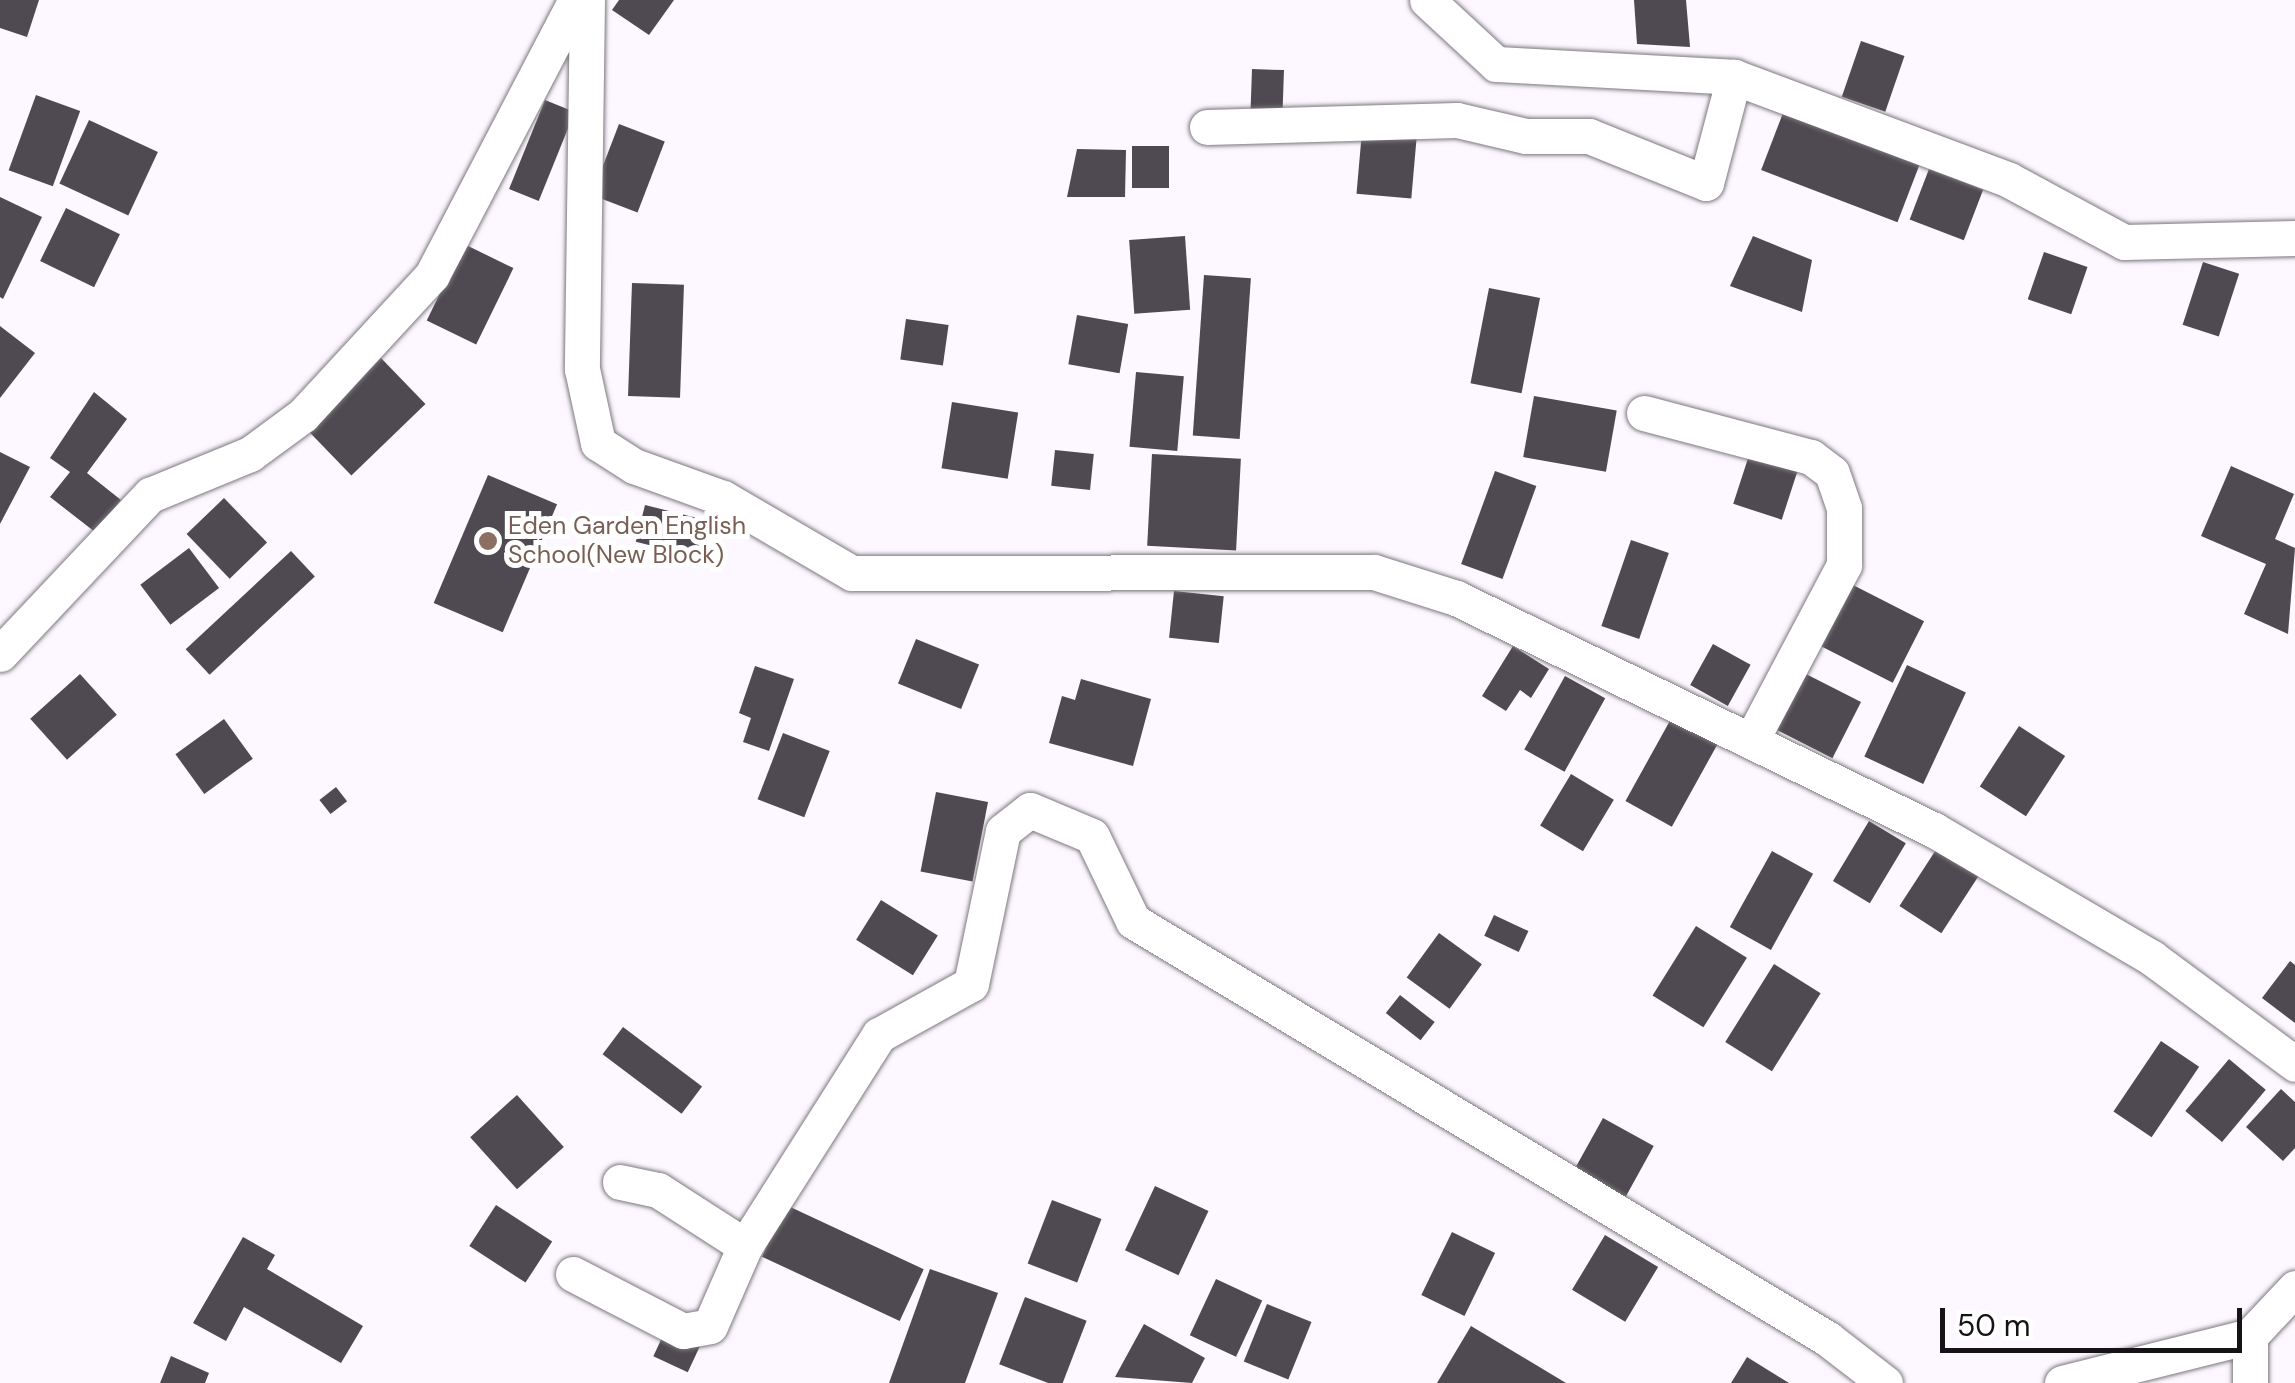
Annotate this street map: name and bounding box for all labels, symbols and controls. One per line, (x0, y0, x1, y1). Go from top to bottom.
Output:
place label: Eden Garden English School(New Block) (508, 512, 746, 571)
marker: Eden Garden English School(New Block) (477, 530, 499, 552)
scale bar (1945, 1288, 2248, 1350)
text: 50 m (1957, 1306, 2031, 1345)

